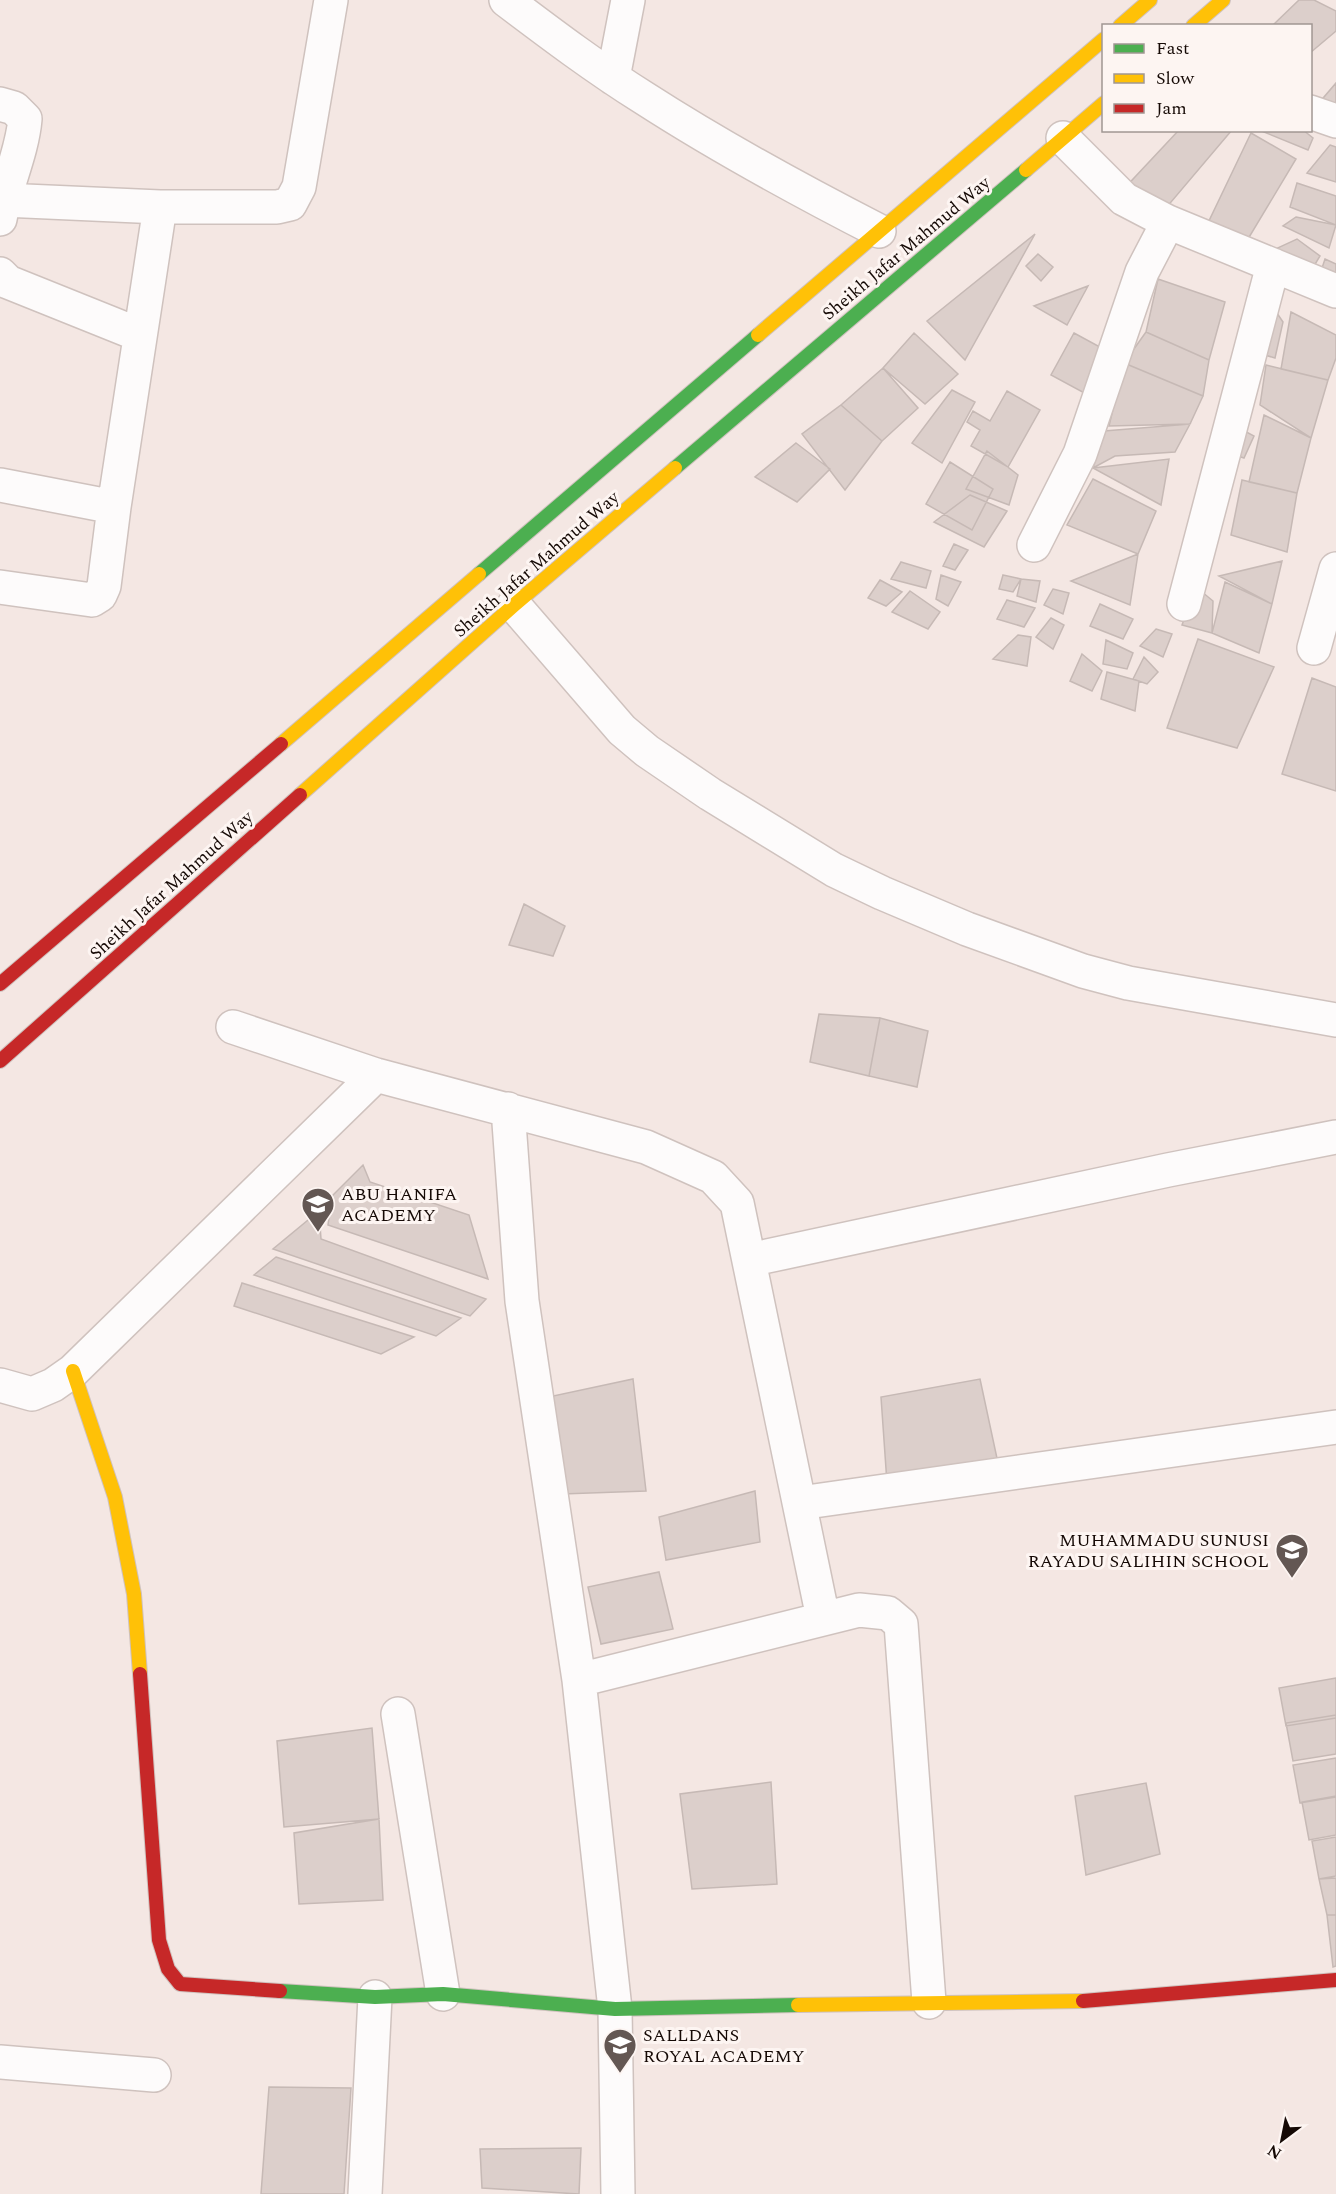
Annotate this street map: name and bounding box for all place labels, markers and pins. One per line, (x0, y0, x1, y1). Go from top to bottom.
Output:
place label: ABU HANIFA ACADEMY (341, 1181, 457, 1229)
school or university icon: ABU HANIFA ACADEMY (300, 1186, 336, 1233)
place label: MUHAMMADU SUNUSI RAYADU SALIHIN SCHOOL (1028, 1527, 1269, 1575)
school or university icon: MUHAMMADU SUNUSI RAYADU SALIHIN SCHOOL (1274, 1532, 1310, 1579)
place label: SALLDANS ROYAL ACADEMY (643, 2022, 805, 2070)
school or university icon: SALLDANS ROYAL ACADEMY (602, 2027, 638, 2074)

